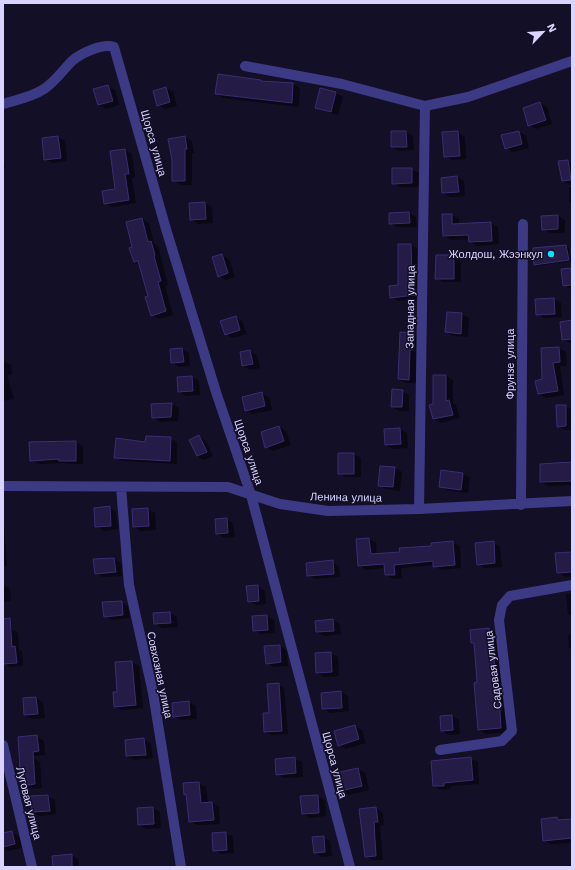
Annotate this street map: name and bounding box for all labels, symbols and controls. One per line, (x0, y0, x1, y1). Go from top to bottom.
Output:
north arrow (523, 12, 563, 52)
text: N (544, 22, 559, 34)
street label: Щорса улица (138, 109, 169, 179)
place label: Жолдош, Жээнкул (449, 248, 543, 261)
marker: Жолдош, Жээнкул (546, 249, 556, 259)
street label: Западная улица (403, 264, 418, 349)
street label: Фрунзе улица (504, 328, 517, 399)
street label: Щорса улица (231, 418, 266, 487)
street label: Ленина улица (310, 490, 383, 505)
street label: Садовая улица (482, 629, 505, 710)
street label: Совхозная улица (144, 630, 175, 721)
street label: Щорса улица (319, 731, 350, 801)
street label: Луговая улица (13, 765, 44, 842)

